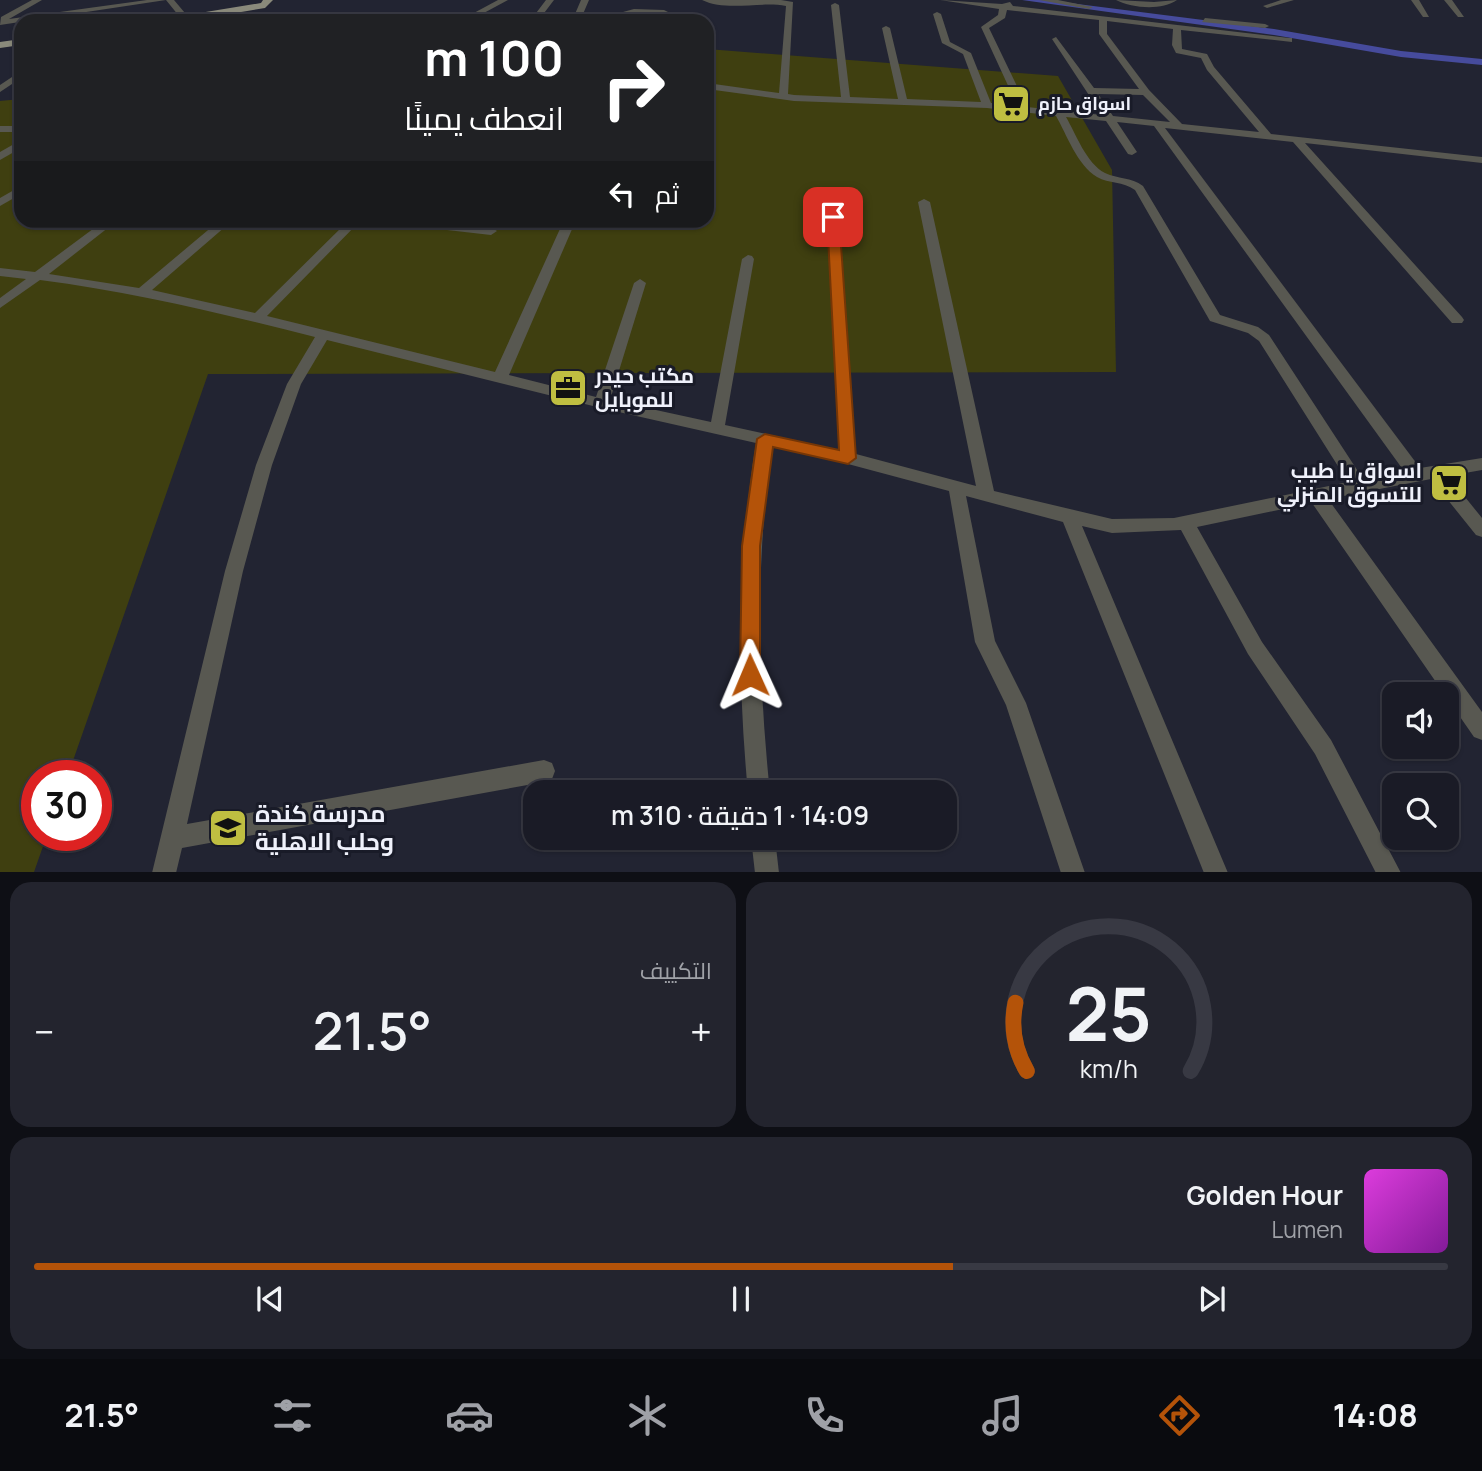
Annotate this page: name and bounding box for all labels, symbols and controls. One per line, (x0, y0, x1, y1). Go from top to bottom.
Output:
text: 100 m (424, 24, 564, 91)
icon: right (588, 42, 679, 133)
supermarket icon: اسواق حازم (990, 83, 1032, 125)
place label: اسواق حازم (1038, 91, 1131, 116)
text: انعطف يمينًا (404, 96, 564, 140)
icon: left (603, 175, 641, 213)
text: ثم (655, 176, 679, 212)
pin (803, 187, 863, 247)
icon: arrive (814, 198, 852, 236)
place label: مكتب حيدر للموبايل (594, 361, 694, 413)
office icon: مكتب حيدر للموبايل (547, 367, 589, 409)
place label: اسواق يا طيب للتسوق المنزلي (1277, 456, 1422, 512)
supermarket icon: اسواق يا طيب للتسوق المنزلي (1428, 462, 1470, 504)
position arrow (713, 638, 787, 712)
map controls (1382, 682, 1459, 850)
button: sound (1382, 682, 1459, 759)
speed limit sign: 30 (21, 760, 112, 851)
button: search (1382, 773, 1459, 850)
place label: مدرسة كندة وحلب الاهلية (255, 796, 394, 857)
text: 14:09 · 1 دقيقة · 310 m (611, 797, 869, 833)
school or university icon: مدرسة كندة وحلب الاهلية (207, 807, 249, 849)
text: التكييف (640, 954, 712, 986)
text: 25 (1066, 963, 1152, 1063)
text: 21.5° (313, 995, 432, 1066)
text: − (34, 1005, 55, 1057)
text: + (690, 1005, 712, 1057)
text: km/h (1080, 1050, 1138, 1085)
text: Golden Hour (1186, 1177, 1343, 1213)
text: Lumen (1271, 1213, 1343, 1245)
icon: previous (251, 1280, 289, 1318)
icon: pause (722, 1280, 760, 1318)
icon: next (1193, 1280, 1231, 1318)
icon: filters (268, 1391, 317, 1440)
icon: car (445, 1391, 494, 1440)
icon: climate (623, 1391, 672, 1440)
icon: phone (800, 1391, 849, 1440)
icon: music (978, 1391, 1027, 1440)
icon: directions (1155, 1391, 1204, 1440)
text: 21.5° (64, 1393, 139, 1437)
text: 14:08 (1333, 1393, 1418, 1437)

